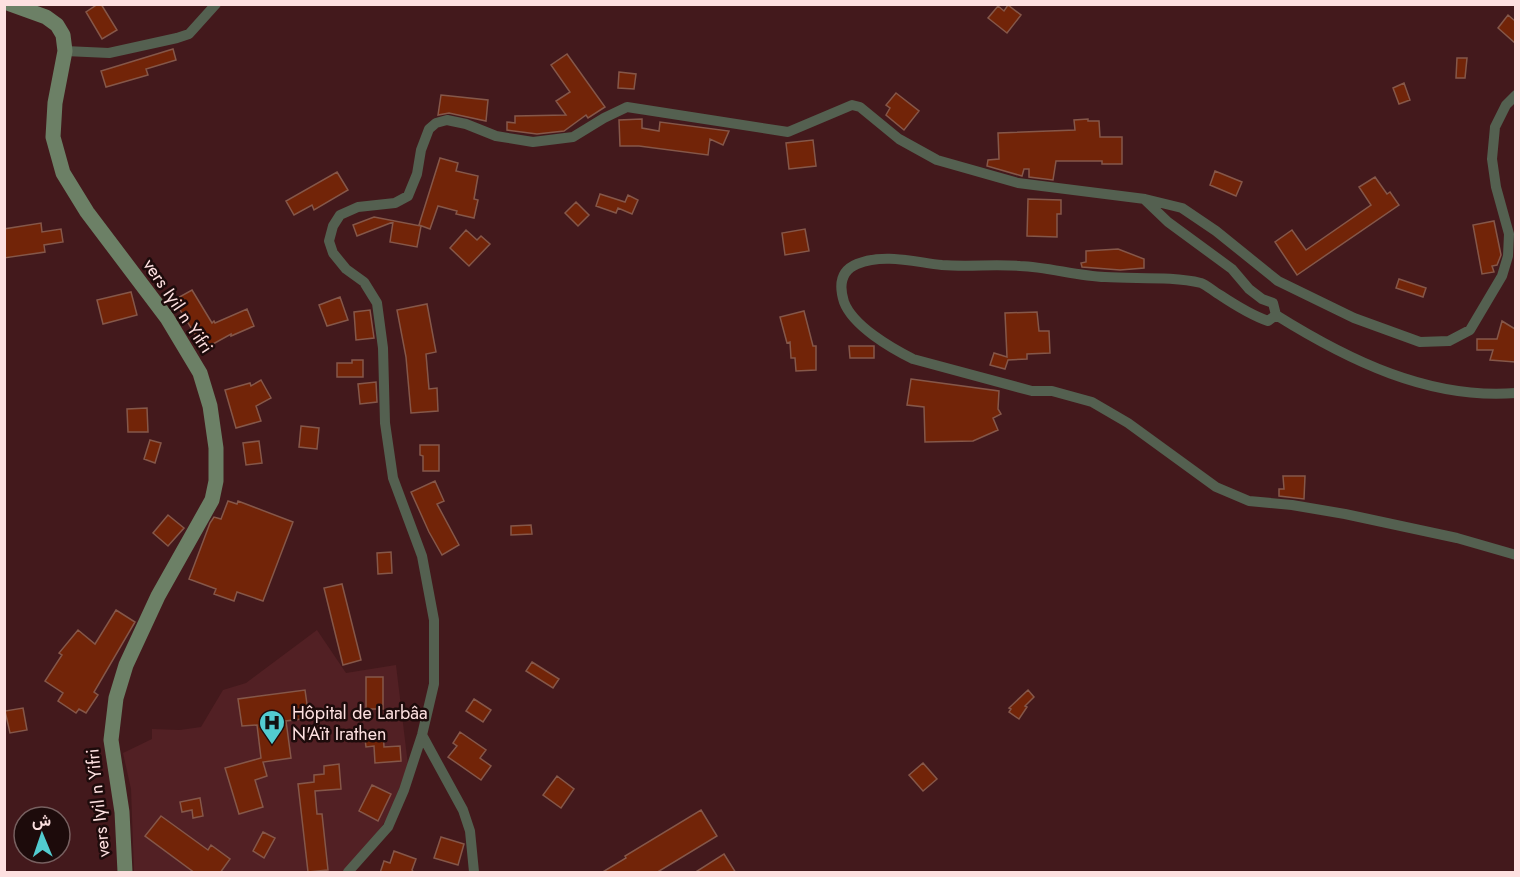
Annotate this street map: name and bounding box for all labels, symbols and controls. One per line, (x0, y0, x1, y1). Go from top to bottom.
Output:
street label: vers Iγil n Yifri (137, 254, 219, 358)
place label: Hôpital de Larbâa N'Aït Irathen (292, 700, 428, 747)
hospital icon: Hôpital de Larbâa N'Aït Irathen (257, 708, 287, 746)
street label: vers Iγil n Yifri (79, 747, 117, 859)
north arrow (12, 805, 72, 865)
text: ش (31, 809, 52, 832)

